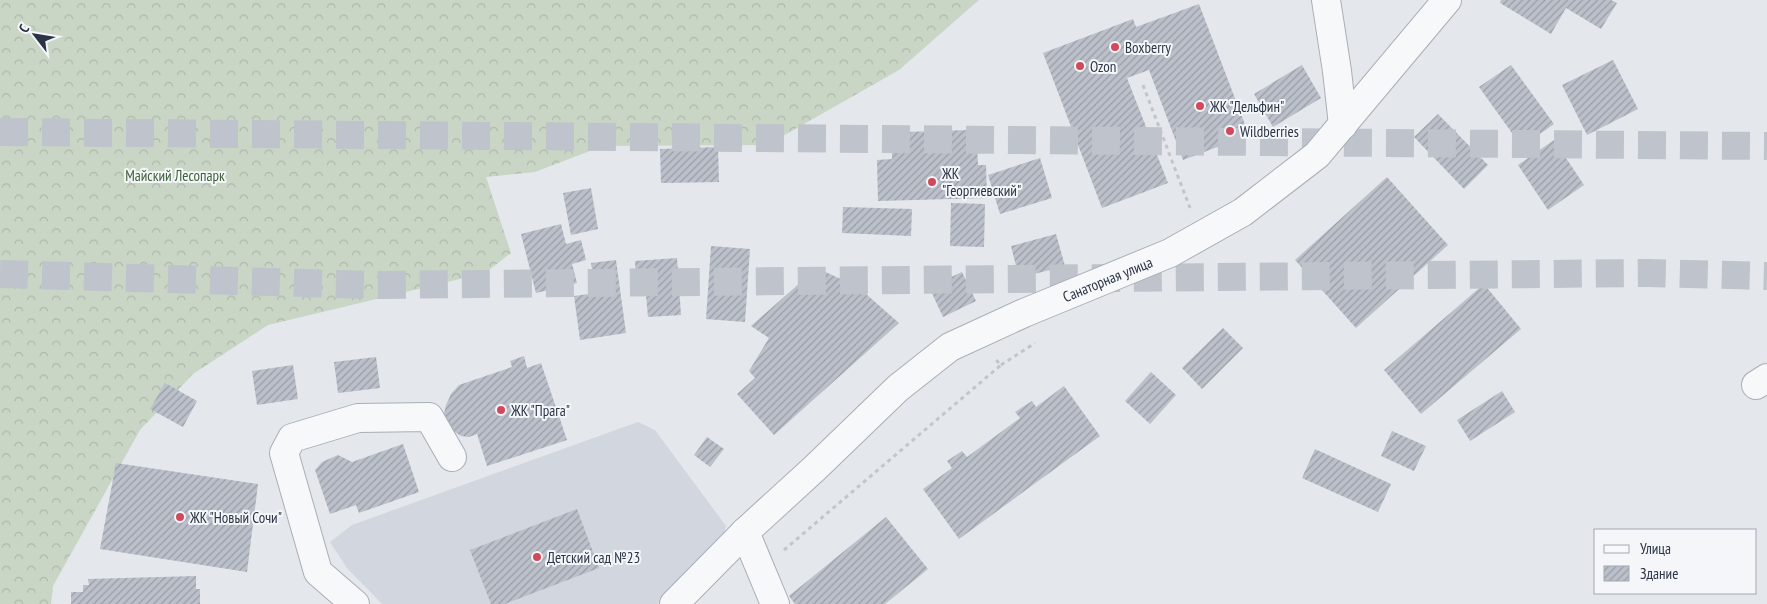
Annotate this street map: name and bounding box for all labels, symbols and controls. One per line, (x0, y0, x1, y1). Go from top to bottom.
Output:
north arrow (10, 10, 60, 60)
text: С (14, 20, 34, 36)
place label: Boxberry (1125, 38, 1171, 57)
marker: Boxberry (1109, 41, 1121, 53)
place label: Ozon (1090, 57, 1116, 76)
marker: Ozon (1074, 60, 1086, 72)
place label: ЖК "Дельфин" (1209, 97, 1284, 116)
marker: ЖК "Дельфин" (1194, 100, 1206, 112)
place label: Wildberries (1240, 122, 1299, 141)
marker: Wildberries (1224, 125, 1236, 137)
place label: ЖК "Георгиевский" (941, 164, 1021, 200)
park label: Майский Лесопарк (125, 166, 225, 185)
marker: ЖК "Георгиевский" (926, 176, 938, 188)
street label: Санаторная улица (1060, 252, 1155, 306)
place label: ЖК "Прага" (510, 401, 570, 420)
marker: ЖК "Прага" (495, 404, 507, 416)
place label: ЖК "Новый Сочи" (189, 508, 282, 527)
marker: ЖК "Новый Сочи" (174, 511, 186, 523)
legend (1594, 529, 1757, 594)
text: Улица (1640, 539, 1671, 558)
place label: Детский сад №23 (547, 548, 640, 567)
marker: Детский сад №23 (531, 551, 543, 563)
text: Здание (1640, 564, 1678, 583)

